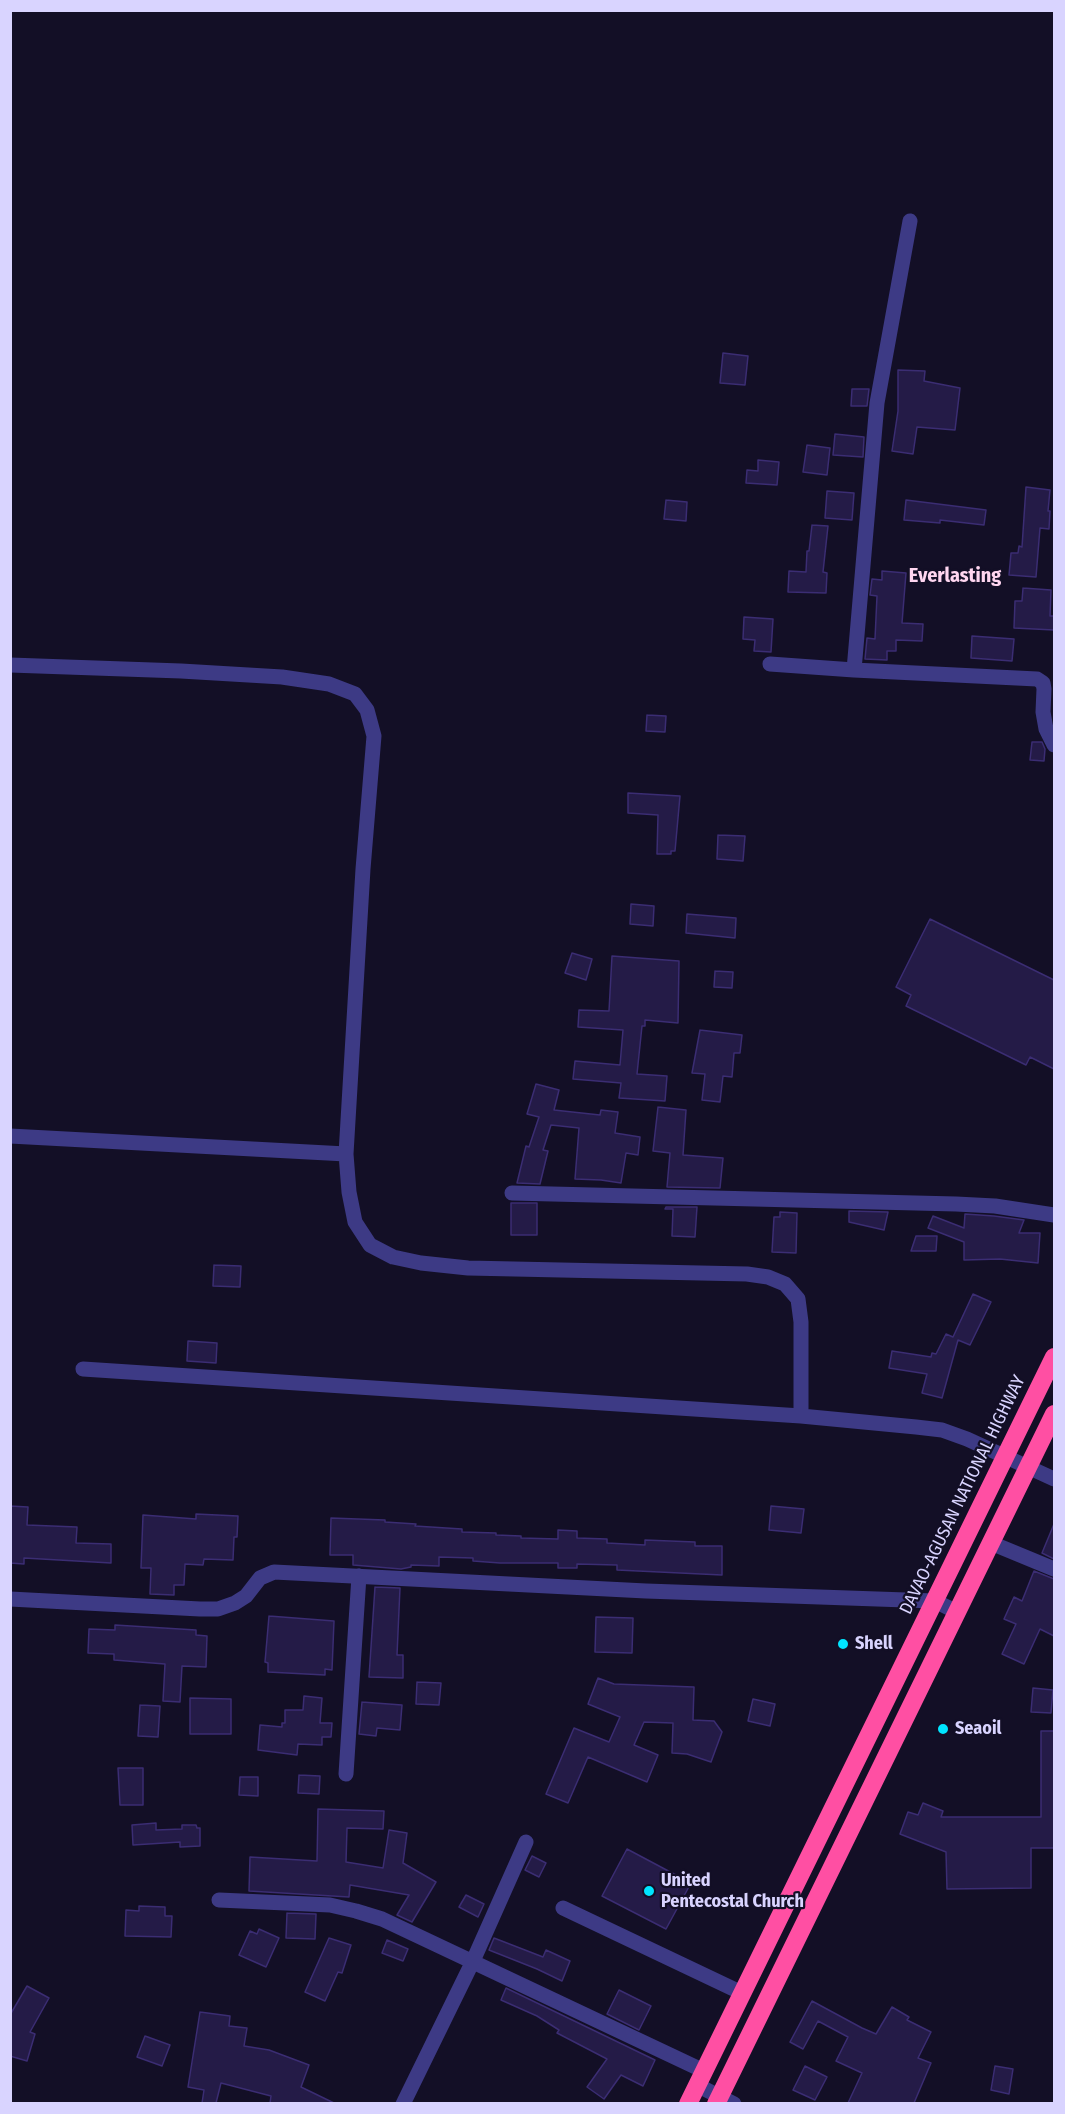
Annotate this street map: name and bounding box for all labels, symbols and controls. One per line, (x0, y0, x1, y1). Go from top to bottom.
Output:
district label: Everlasting (909, 564, 1001, 588)
street label: DAVAO-AGUSAN NATIONAL HIGHWAY (896, 1372, 1030, 1618)
place label: Shell (855, 1633, 893, 1655)
marker: Shell (836, 1637, 850, 1651)
place label: Seaoil (955, 1718, 1001, 1740)
marker: Seaoil (936, 1722, 950, 1736)
place label: United Pentecostal Church (661, 1870, 804, 1912)
marker: United Pentecostal Church (642, 1884, 656, 1898)

